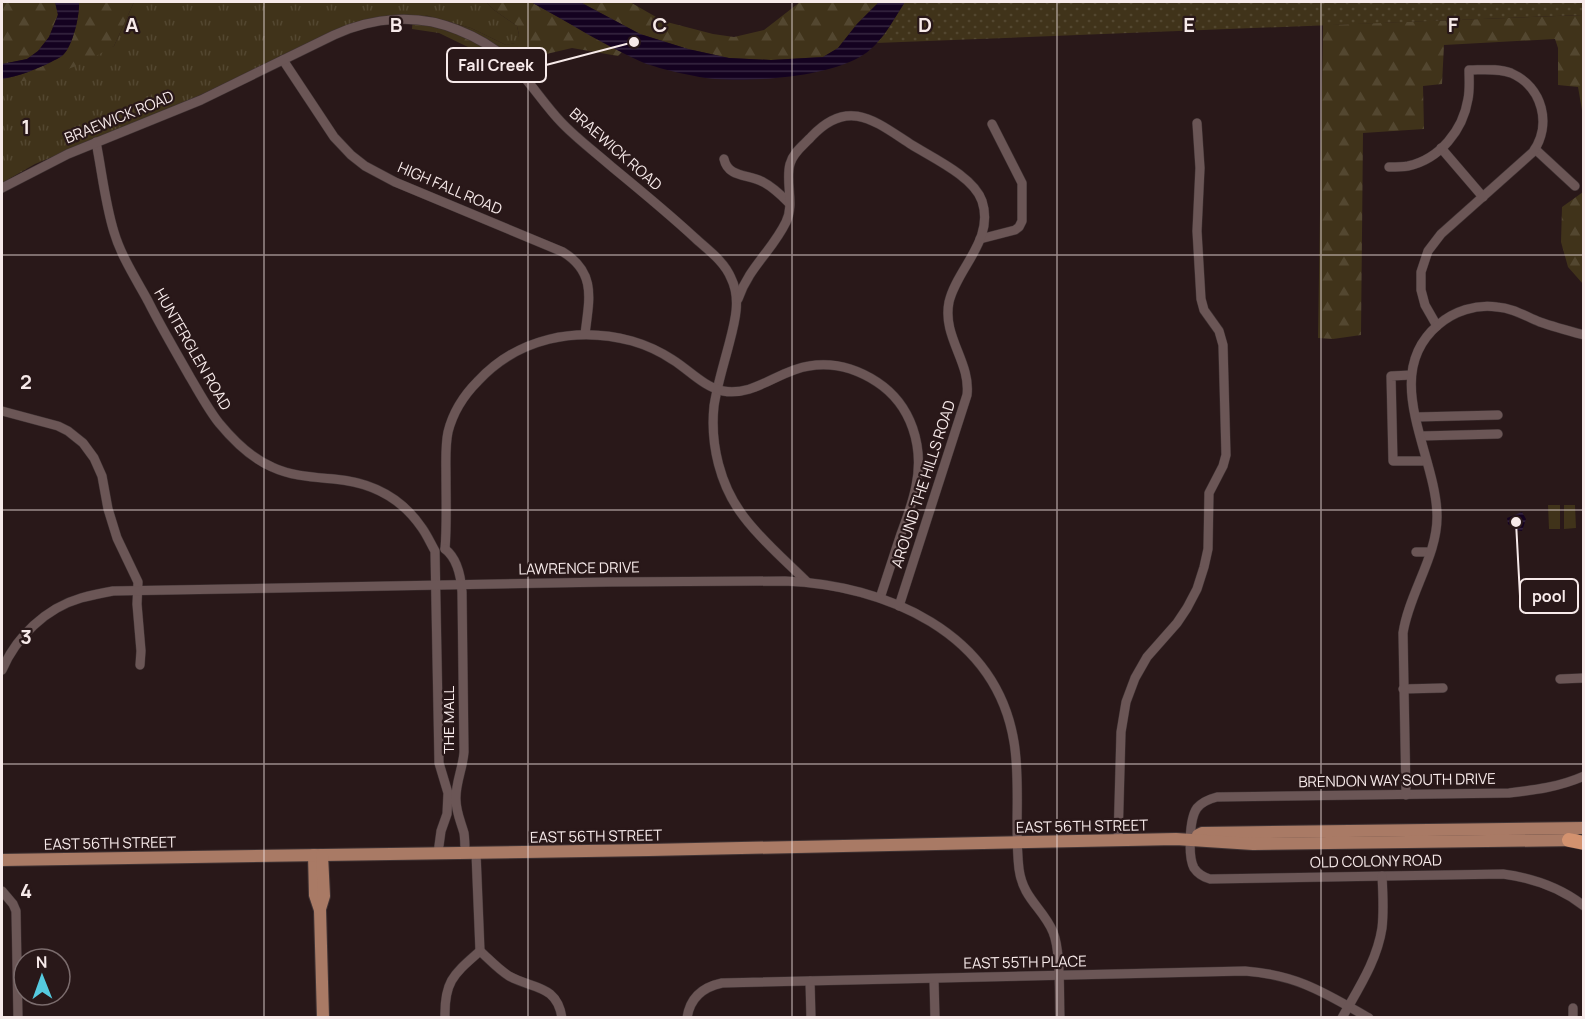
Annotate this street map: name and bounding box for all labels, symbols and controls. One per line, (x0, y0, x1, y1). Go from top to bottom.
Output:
text: A (125, 11, 139, 38)
text: B (390, 11, 403, 38)
text: C (653, 11, 667, 38)
text: D (918, 11, 932, 38)
text: E (1183, 11, 1195, 38)
text: F (1448, 11, 1459, 38)
callout: Fall Creek (447, 48, 546, 82)
text: Fall Creek (458, 54, 534, 76)
street label: BRAEWICK ROAD (61, 86, 177, 148)
street label: BRAEWICK ROAD (565, 103, 667, 195)
text: 1 (22, 113, 30, 140)
street label: HIGH FALL ROAD (395, 157, 505, 219)
street label: HUNTERGLEN ROAD (149, 284, 237, 414)
text: 2 (20, 368, 32, 395)
street label: AROUND THE HILLS ROAD (886, 397, 960, 571)
street label: LAWRENCE DRIVE (518, 556, 640, 580)
callout: pool (1520, 579, 1578, 613)
text: pool (1532, 585, 1566, 607)
text: 3 (20, 623, 32, 650)
street label: THE MALL (438, 686, 459, 754)
street label: BRENDON WAY SOUTH DRIVE (1298, 768, 1496, 792)
street label: EAST 56TH STREET (1016, 814, 1148, 838)
street label: EAST 56TH STREET (530, 824, 662, 848)
street label: EAST 56TH STREET (44, 831, 176, 855)
street label: OLD COLONY ROAD (1310, 849, 1442, 873)
text: 4 (20, 877, 32, 904)
north arrow (12, 947, 72, 1007)
street label: EAST 55TH PLACE (963, 950, 1087, 974)
text: N (36, 951, 48, 973)

